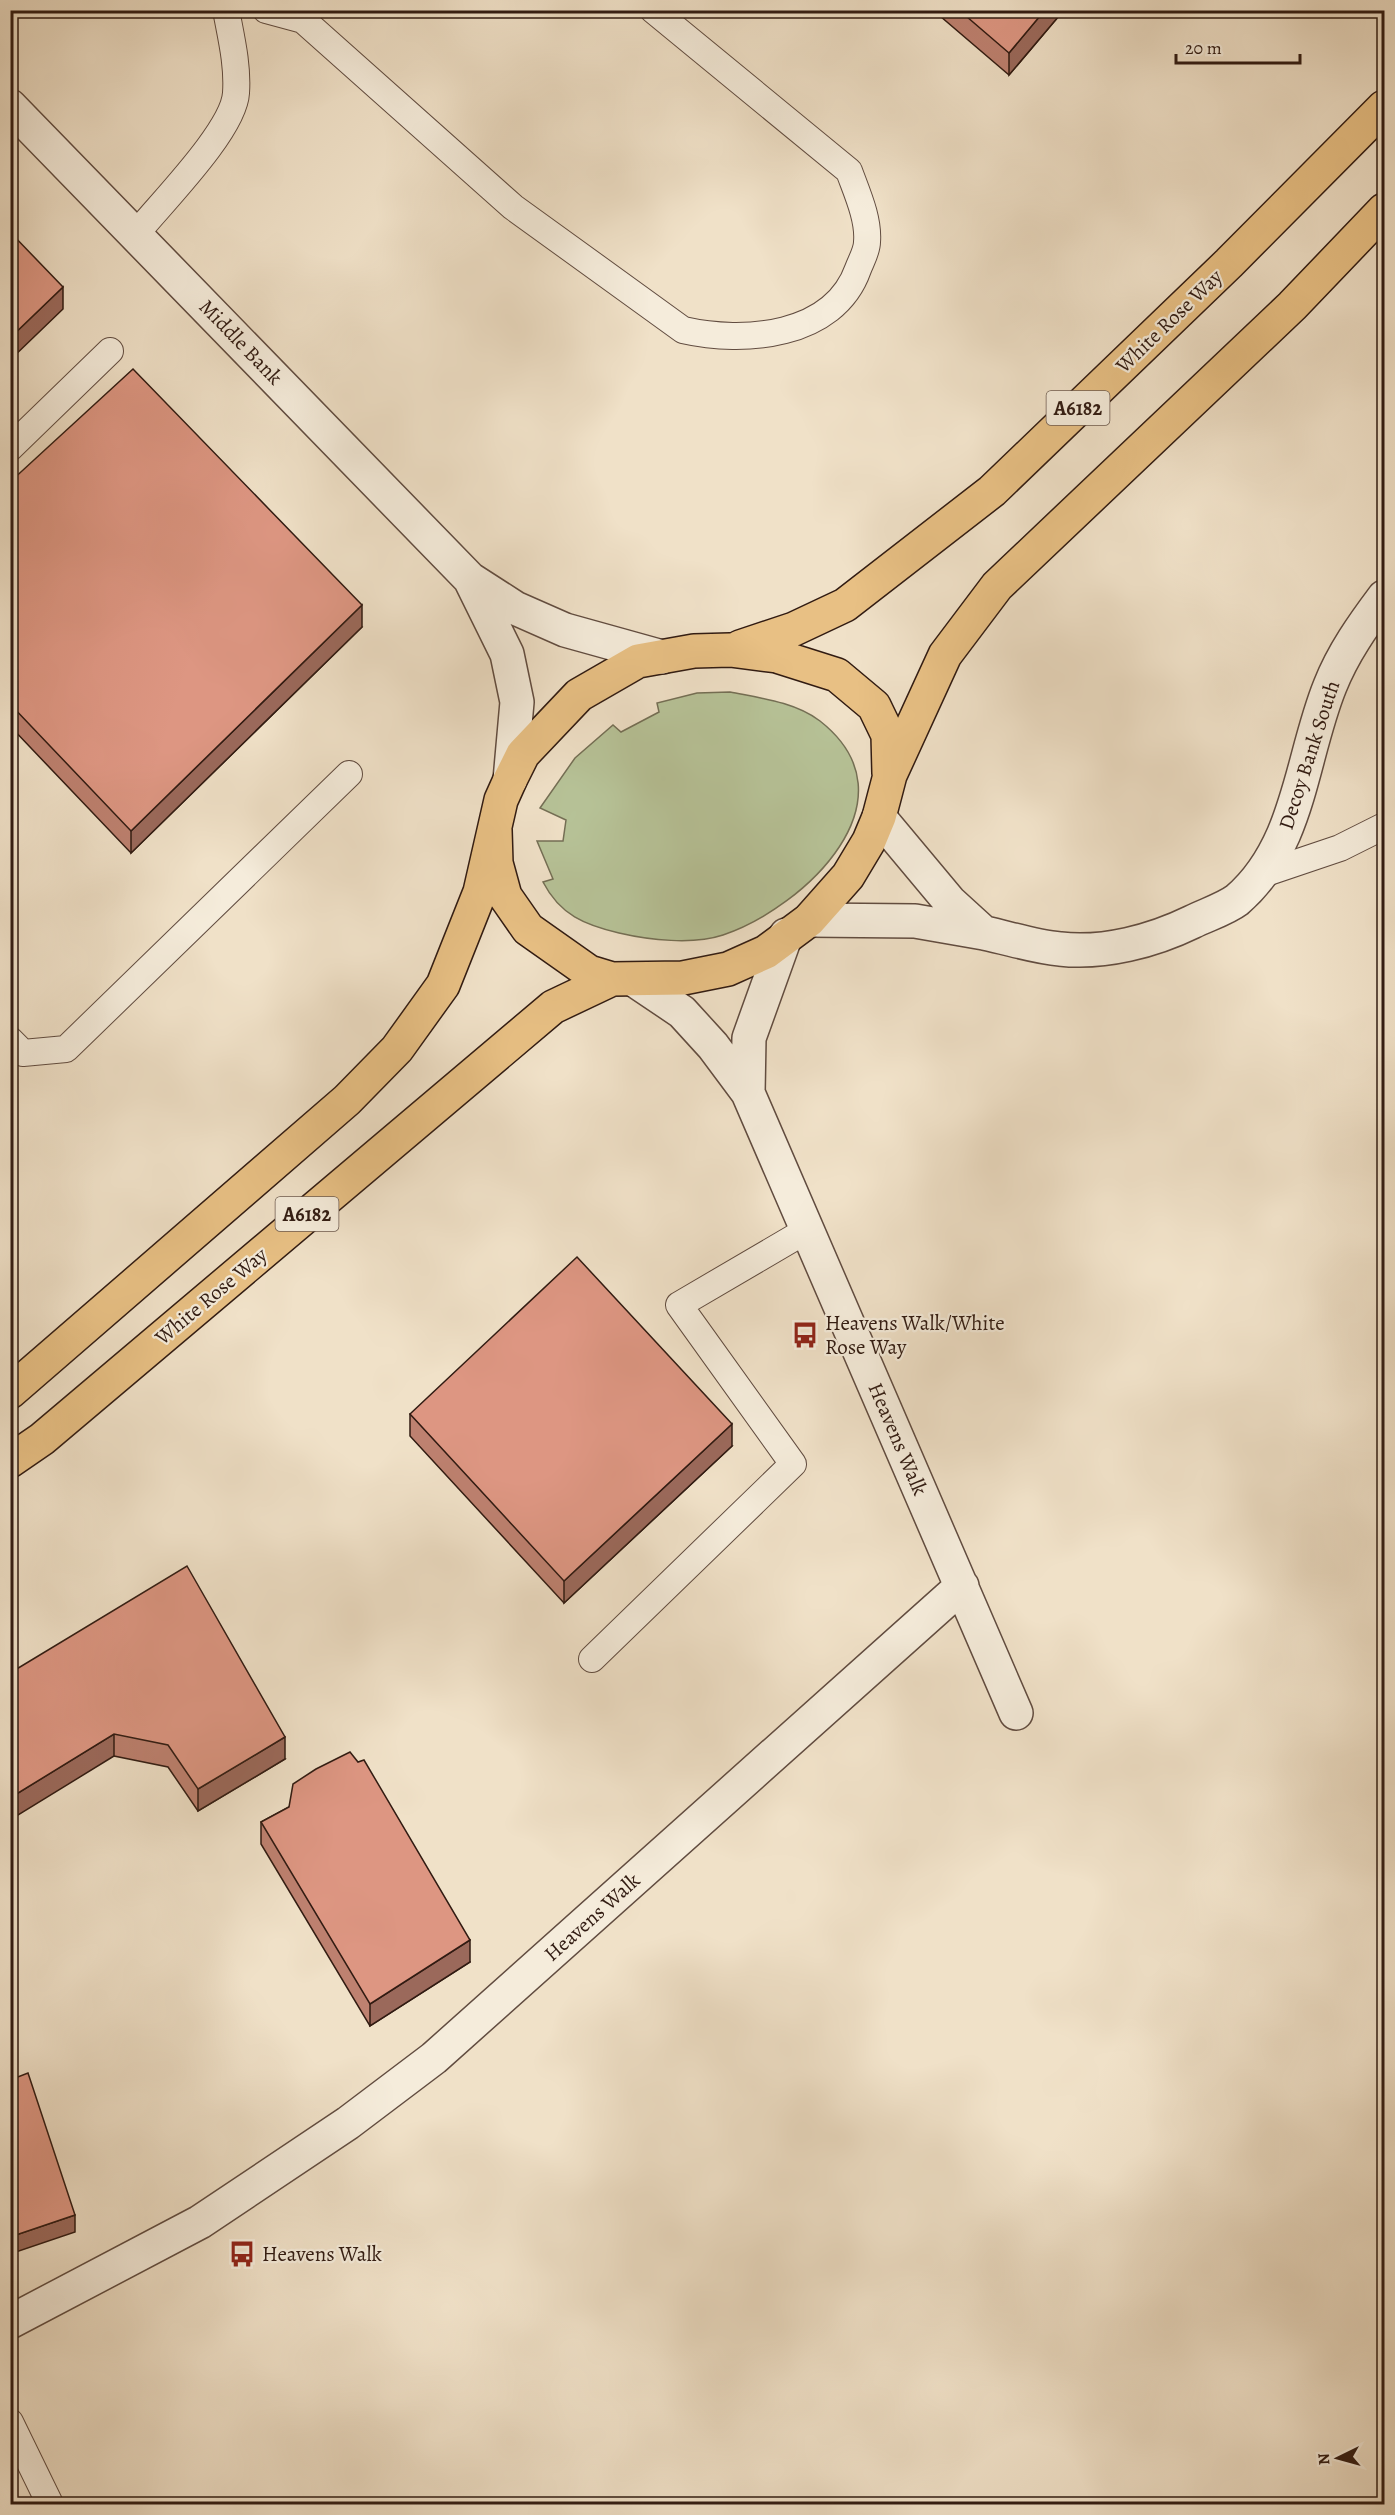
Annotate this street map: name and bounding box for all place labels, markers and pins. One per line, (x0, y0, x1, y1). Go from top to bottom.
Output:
place label: Heavens Walk/White Rose Way (825, 1309, 1005, 1361)
bus stop icon: Heavens Walk/White Rose Way (790, 1320, 820, 1350)
bus stop icon: Heavens Walk (227, 2239, 257, 2269)
place label: Heavens Walk (262, 2240, 383, 2268)

